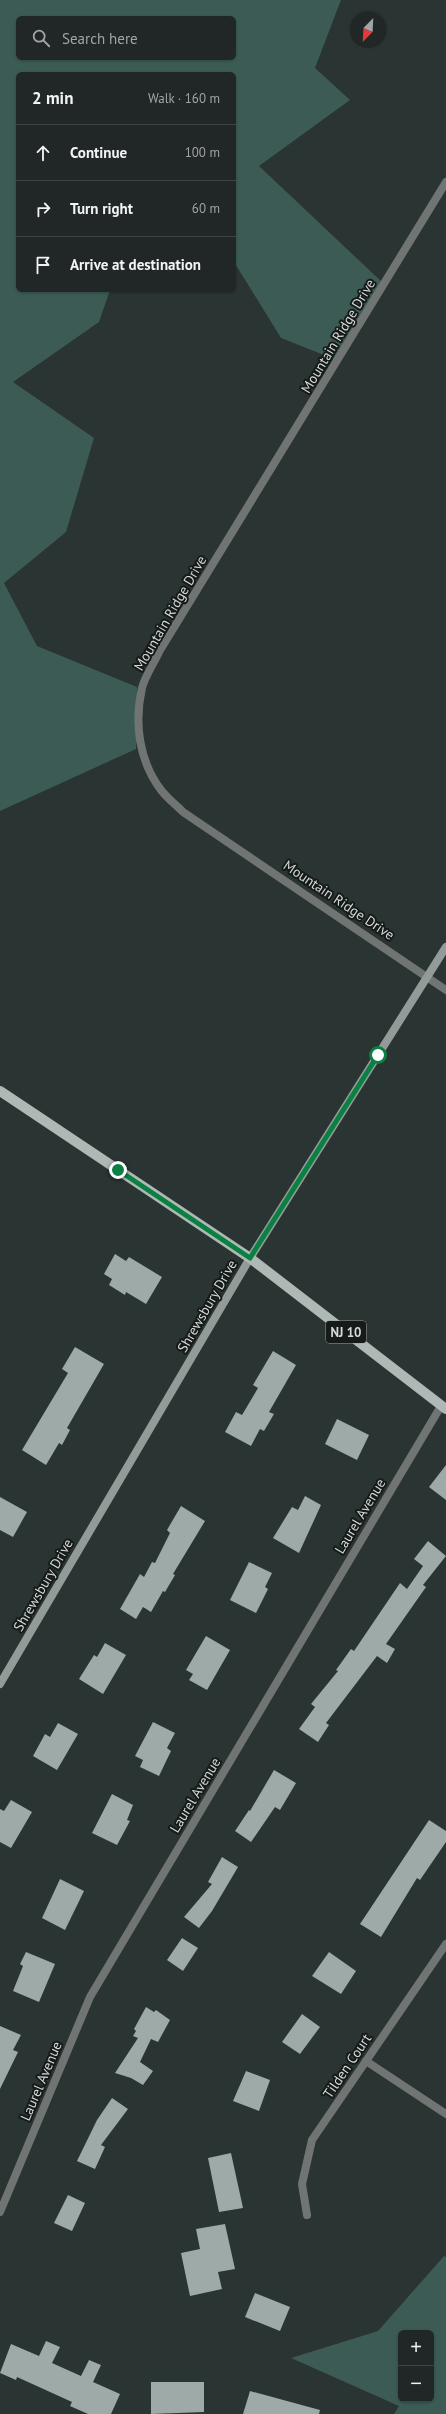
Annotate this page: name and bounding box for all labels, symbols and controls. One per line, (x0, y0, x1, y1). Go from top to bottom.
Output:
north arrow (350, 12, 386, 48)
search box (16, 16, 236, 60)
icon: search (30, 27, 52, 49)
text: Search here (62, 29, 138, 48)
text: 2 min (32, 87, 73, 109)
text: Walk · 160 m (148, 90, 220, 107)
icon: ahead (32, 142, 54, 164)
text: Continue (70, 143, 127, 162)
text: 100 m (185, 144, 220, 161)
icon: right (32, 198, 54, 220)
text: Turn right (70, 199, 133, 218)
text: 60 m (192, 200, 220, 217)
icon: arrive (32, 254, 54, 276)
text: Arrive at destination (70, 255, 201, 274)
street label: Mountain Ridge Drive (297, 276, 379, 396)
street label: Mountain Ridge Drive (130, 552, 210, 674)
street label: Mountain Ridge Drive (280, 856, 398, 944)
route start (369, 1046, 387, 1064)
route end (109, 1161, 127, 1179)
street label: Shrewsbury Drive (173, 1256, 241, 1356)
road number: NJ 10 (326, 1321, 366, 1343)
street label: Laurel Avenue (331, 1475, 389, 1557)
street label: Shrewsbury Drive (9, 1535, 77, 1635)
street label: Laurel Avenue (166, 1754, 224, 1836)
street label: Tilden Court (319, 2030, 375, 2102)
street label: Laurel Avenue (16, 2039, 66, 2123)
map controls (398, 2330, 434, 2402)
button: + (398, 2330, 434, 2366)
button: − (398, 2366, 434, 2402)

